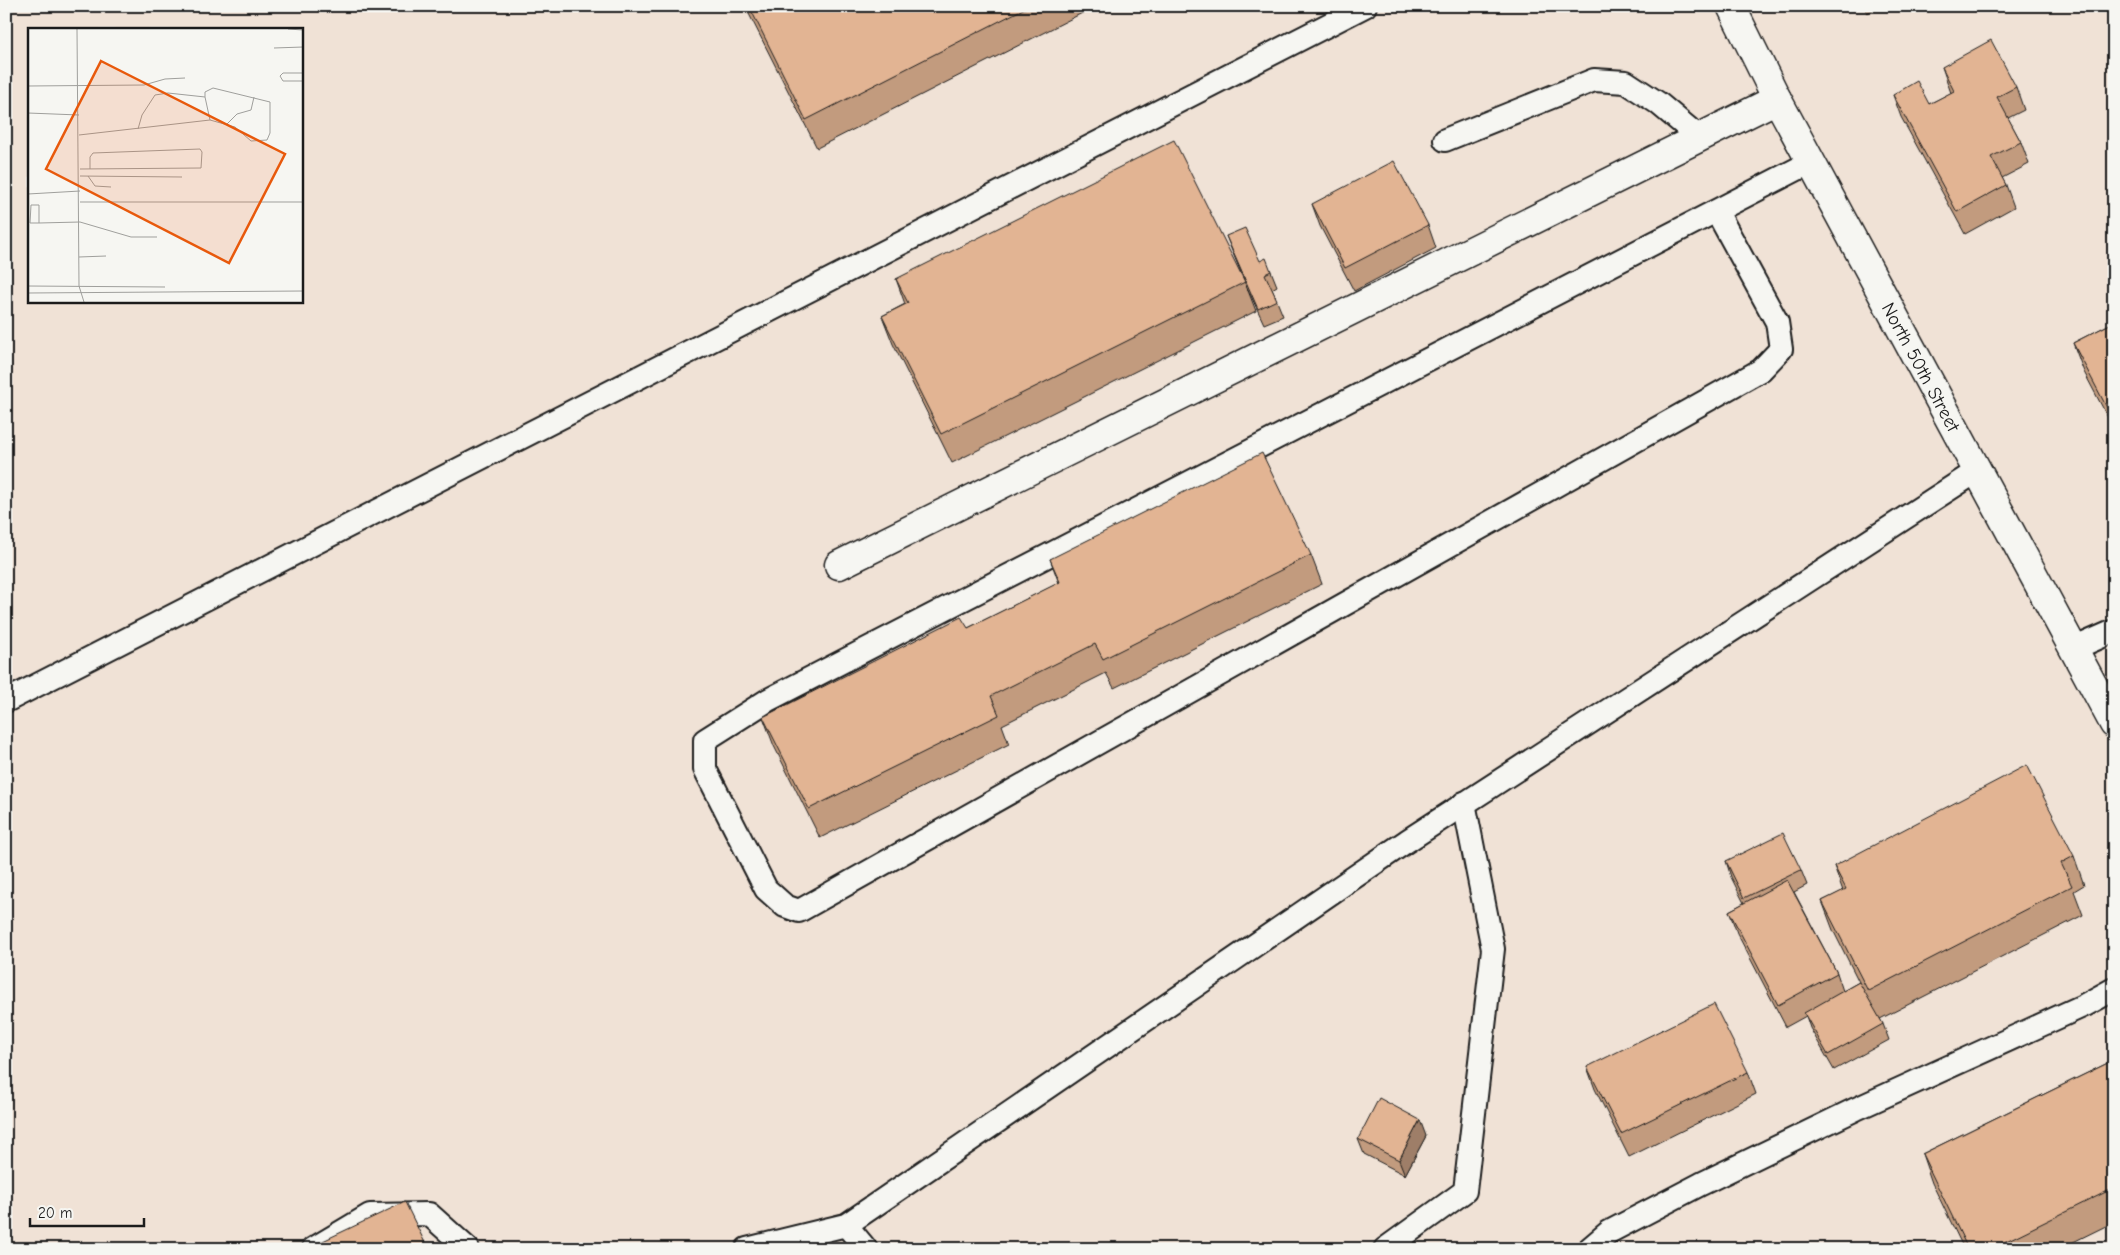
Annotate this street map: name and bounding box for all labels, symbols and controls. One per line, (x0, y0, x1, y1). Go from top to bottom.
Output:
inset map (28, 28, 302, 302)
street label: North 50th Street (1877, 299, 1965, 436)
scale bar (30, 1195, 144, 1227)
text: 20 m (38, 1204, 72, 1222)

